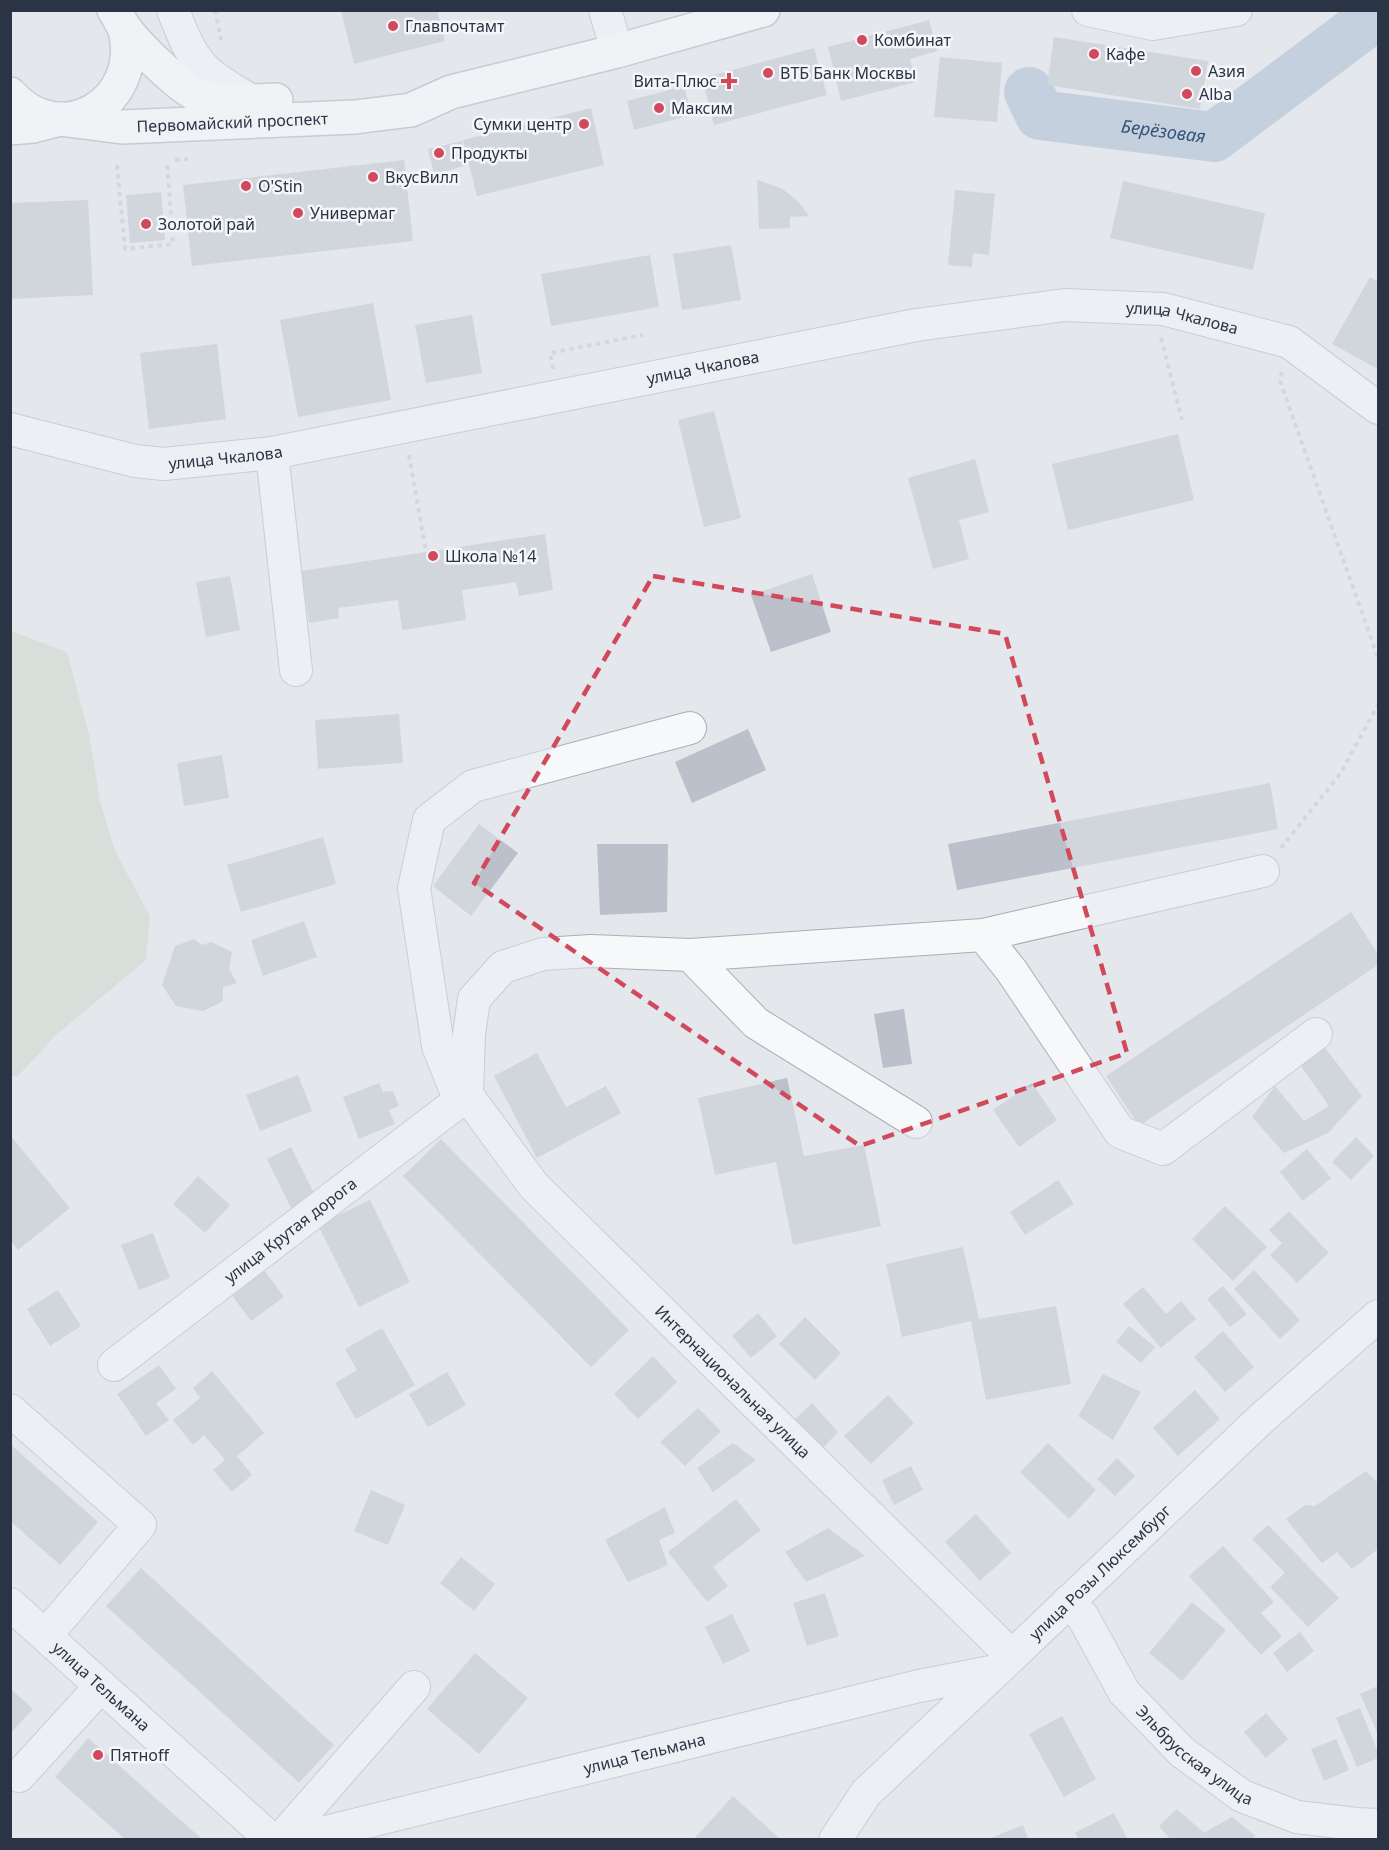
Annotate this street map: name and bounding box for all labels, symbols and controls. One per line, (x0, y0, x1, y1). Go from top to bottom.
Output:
place label: Главпочтамт (405, 15, 505, 37)
marker: Главпочтамт (386, 19, 400, 33)
place label: Комбинат (874, 29, 952, 51)
marker: Комбинат (855, 33, 869, 47)
place label: Кафе (1106, 43, 1146, 65)
marker: Кафе (1087, 47, 1101, 61)
place label: Азия (1208, 60, 1245, 82)
place label: ВТБ Банк Москвы (780, 62, 916, 84)
marker: Азия (1189, 64, 1203, 78)
marker: ВТБ Банк Москвы (761, 66, 775, 80)
place label: Вита-Плюс (633, 70, 717, 92)
marker: Вита-Плюс (722, 74, 736, 88)
place label: Alba (1199, 83, 1232, 105)
marker: Alba (1180, 87, 1194, 101)
place label: Максим (671, 97, 733, 119)
marker: Максим (652, 101, 666, 115)
street label: Первомайский проспект (136, 107, 329, 137)
place label: Сумки центр (473, 113, 572, 135)
water label: Берёзовая (1120, 113, 1207, 148)
marker: Сумки центр (577, 117, 591, 131)
place label: Продукты (451, 142, 528, 164)
marker: Продукты (432, 146, 446, 160)
place label: ВкусВилл (385, 166, 459, 188)
marker: ВкусВилл (366, 170, 380, 184)
place label: O'Stin (258, 175, 303, 197)
marker: O'Stin (239, 179, 253, 193)
place label: Универмаг (310, 202, 395, 224)
marker: Универмаг (291, 206, 305, 220)
place label: Золотой рай (158, 213, 255, 235)
marker: Золотой рай (139, 217, 153, 231)
street label: улица Чкалова (1126, 297, 1241, 339)
street label: улица Чкалова (645, 345, 761, 389)
street label: улица Чкалова (168, 440, 284, 474)
place label: Школа №14 (445, 545, 536, 567)
marker: Школа №14 (426, 549, 440, 563)
street label: улица Крутая дорога (220, 1172, 361, 1288)
street label: Интернациональная улица (650, 1300, 816, 1463)
street label: улица Розы Люксембург (1024, 1499, 1176, 1645)
street label: улица Тельмана (48, 1636, 155, 1736)
street label: Эльбрусская улица (1131, 1700, 1256, 1810)
street label: улица Тельмана (581, 1728, 708, 1779)
place label: Пятнoff (110, 1744, 170, 1766)
marker: Пятнoff (91, 1748, 105, 1762)

